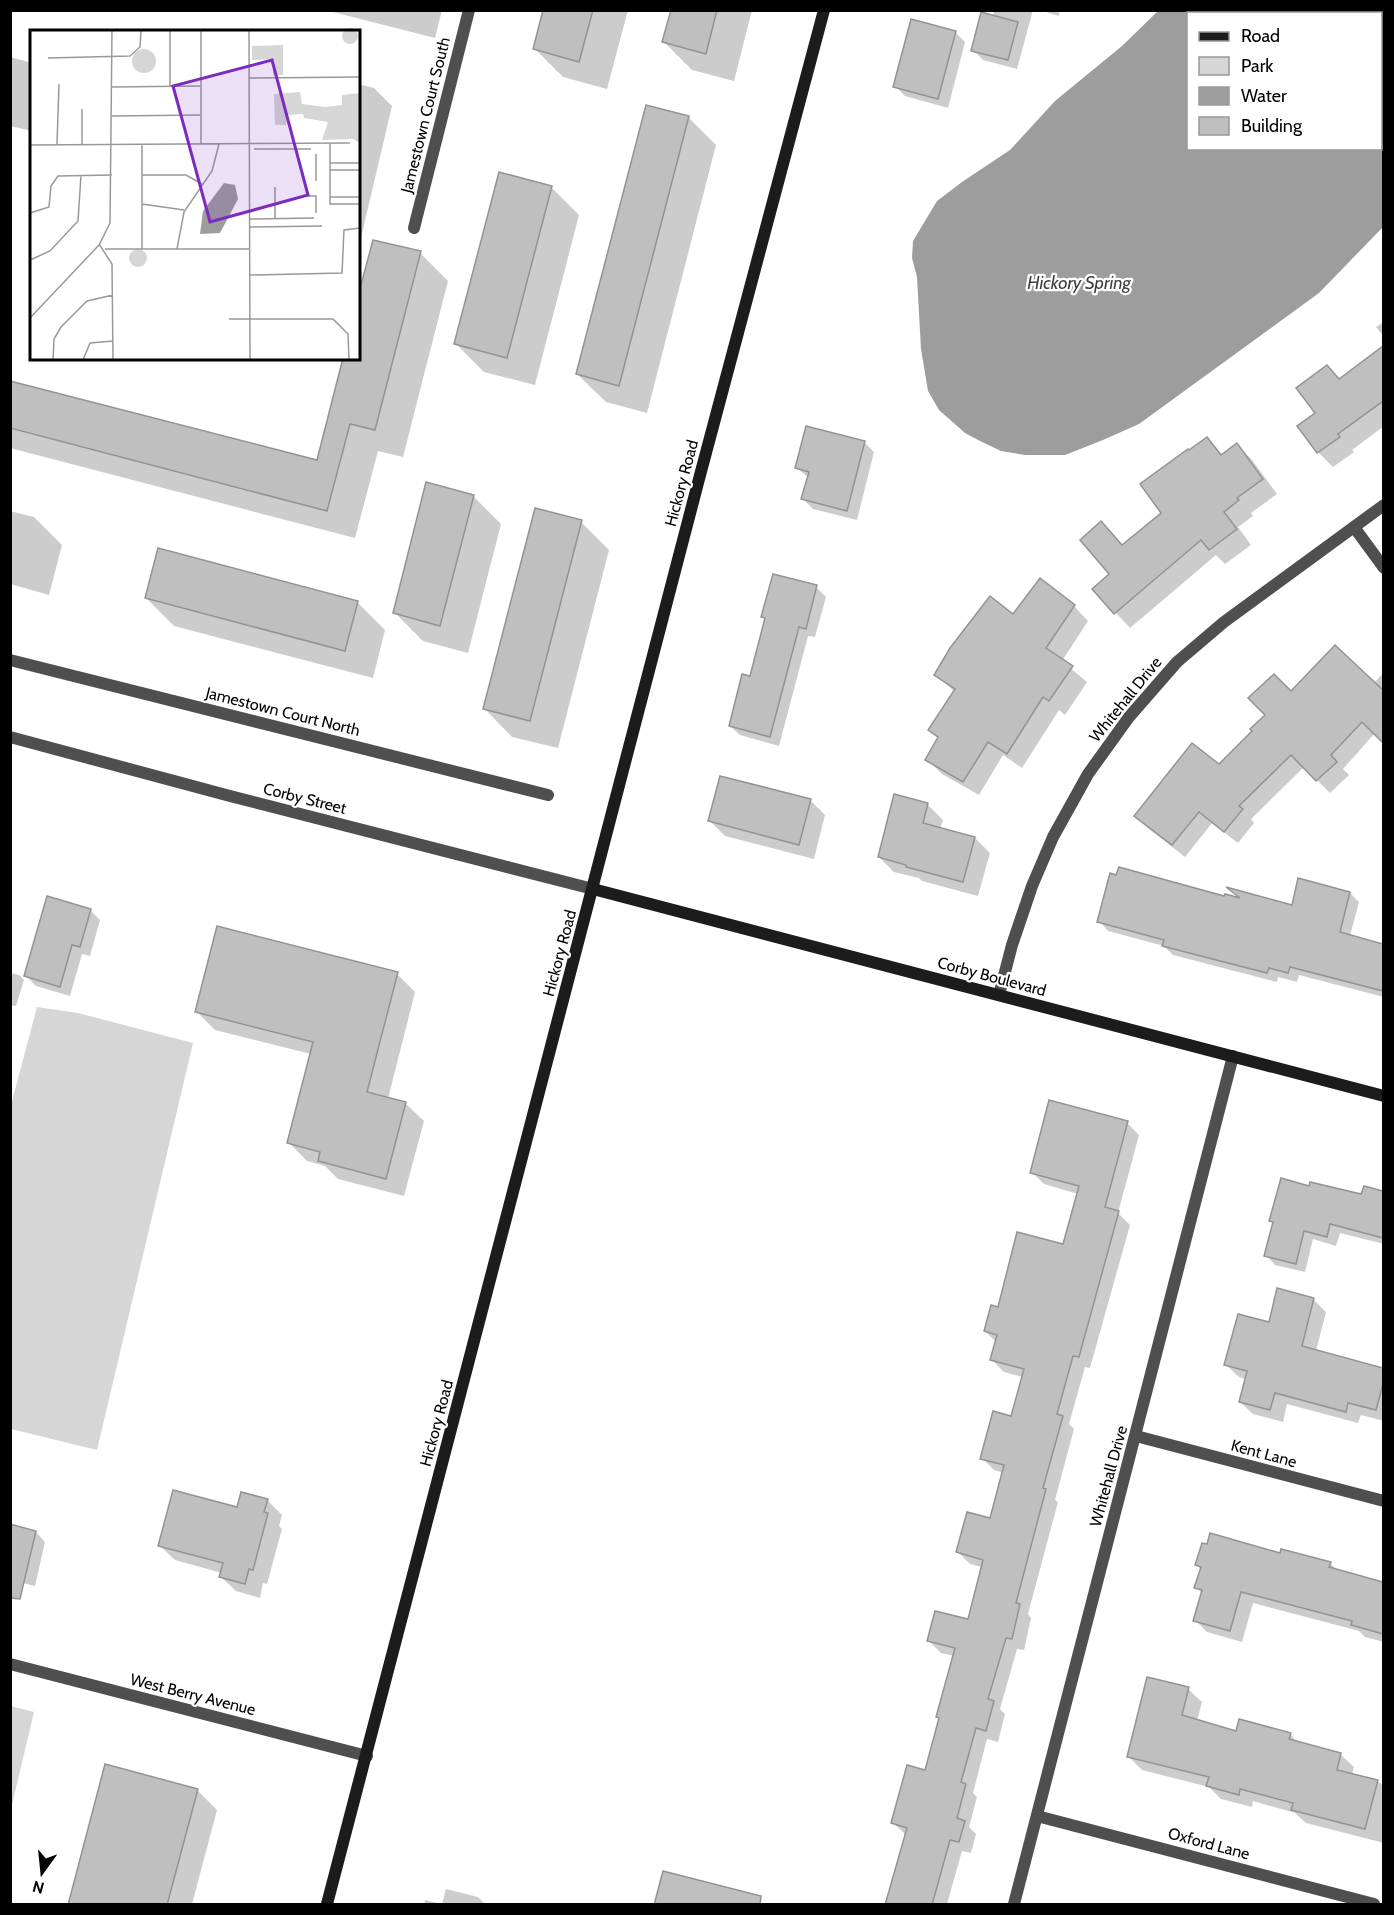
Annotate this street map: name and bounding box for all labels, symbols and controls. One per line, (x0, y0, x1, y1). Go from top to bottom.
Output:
legend (1187, 12, 1382, 150)
text: Road (1241, 25, 1280, 47)
inset map (30, 30, 360, 360)
street label: Jamestown Court South (397, 35, 454, 196)
text: Park (1241, 55, 1274, 77)
text: Water (1241, 85, 1287, 107)
text: Building (1241, 115, 1303, 137)
water label: Hickory Spring (1027, 272, 1132, 294)
street label: Hickory Road (661, 438, 702, 529)
street label: Whitehall Drive (1085, 653, 1166, 746)
street label: Jamestown Court North (203, 683, 362, 740)
street label: Corby Street (261, 779, 349, 818)
street label: Hickory Road (539, 908, 580, 999)
street label: Corby Boulevard (936, 953, 1048, 1000)
street label: Hickory Road (416, 1378, 457, 1469)
street label: Whitehall Drive (1086, 1423, 1131, 1529)
street label: Kent Lane (1229, 1436, 1299, 1471)
street label: West Berry Avenue (128, 1670, 258, 1719)
street label: Oxford Lane (1166, 1823, 1252, 1864)
north arrow (12, 1843, 72, 1903)
text: N (30, 1876, 46, 1898)

